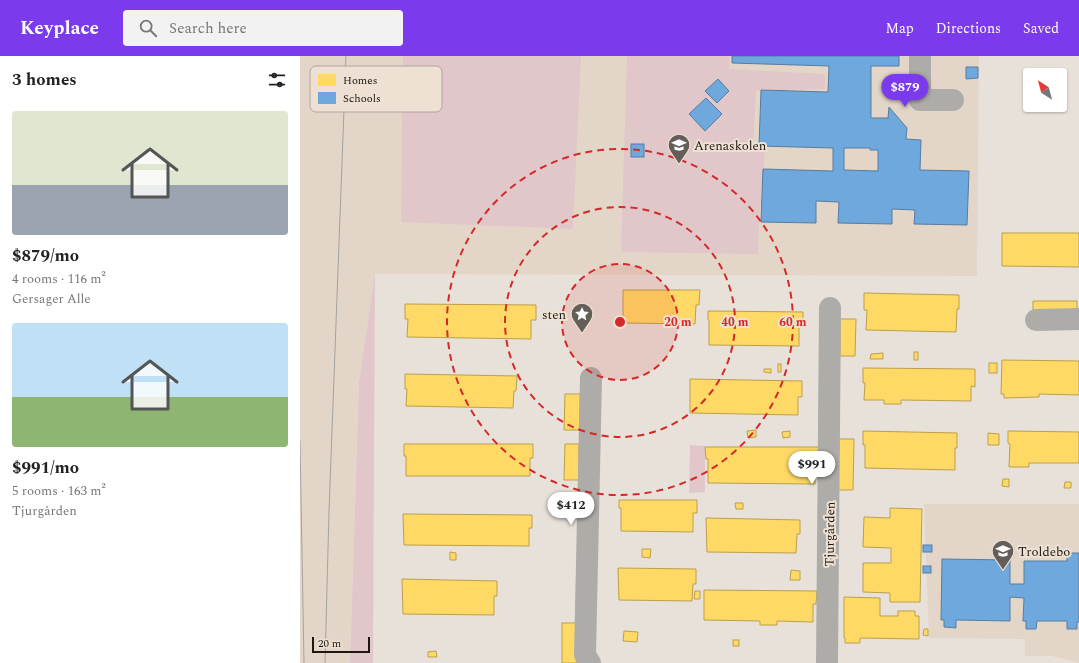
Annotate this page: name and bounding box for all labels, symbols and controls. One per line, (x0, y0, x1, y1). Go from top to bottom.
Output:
search box (123, 10, 403, 46)
text: Keyplace (20, 14, 99, 43)
icon: search (137, 17, 159, 39)
text: Search here (169, 17, 247, 40)
text: Map (886, 18, 914, 39)
text: Directions (936, 18, 1001, 39)
text: Saved (1023, 18, 1059, 39)
legend (310, 66, 442, 112)
text: 3 homes (12, 67, 77, 93)
north arrow (1023, 68, 1067, 112)
map controls (1023, 68, 1067, 112)
icon: filters (266, 69, 288, 91)
text: Homes (343, 72, 377, 89)
pin: $879 (881, 74, 929, 108)
text: $879 (890, 77, 920, 97)
text: Schools (343, 90, 381, 107)
school or university icon: Arenaskolen (666, 132, 692, 165)
place label: Arenaskolen (694, 136, 767, 156)
icon: home (114, 137, 186, 209)
text: $879/mo (12, 243, 79, 269)
text: 4 rooms · 116 m² (12, 269, 106, 289)
text: Gersager Alle (12, 289, 91, 309)
place icon: sten (569, 301, 595, 334)
place label: sten (542, 305, 566, 325)
text: 20 m (664, 313, 692, 332)
text: 40 m (721, 313, 749, 332)
text: 60 m (779, 313, 807, 332)
centre of rings (613, 315, 627, 329)
icon: home (114, 349, 186, 421)
pin: $991 (788, 451, 836, 485)
text: $991 (797, 454, 827, 474)
text: $991/mo (12, 455, 79, 481)
text: 5 rooms · 163 m² (12, 481, 106, 501)
pin: $412 (547, 492, 595, 526)
text: $412 (556, 495, 586, 515)
text: Tjurgården (12, 501, 77, 521)
street label: Tjurgården (819, 501, 841, 567)
school or university icon: Troldebo (990, 538, 1016, 571)
place label: Troldebo (1018, 542, 1070, 562)
scale bar (312, 635, 370, 654)
text: 20 m (318, 635, 341, 652)

